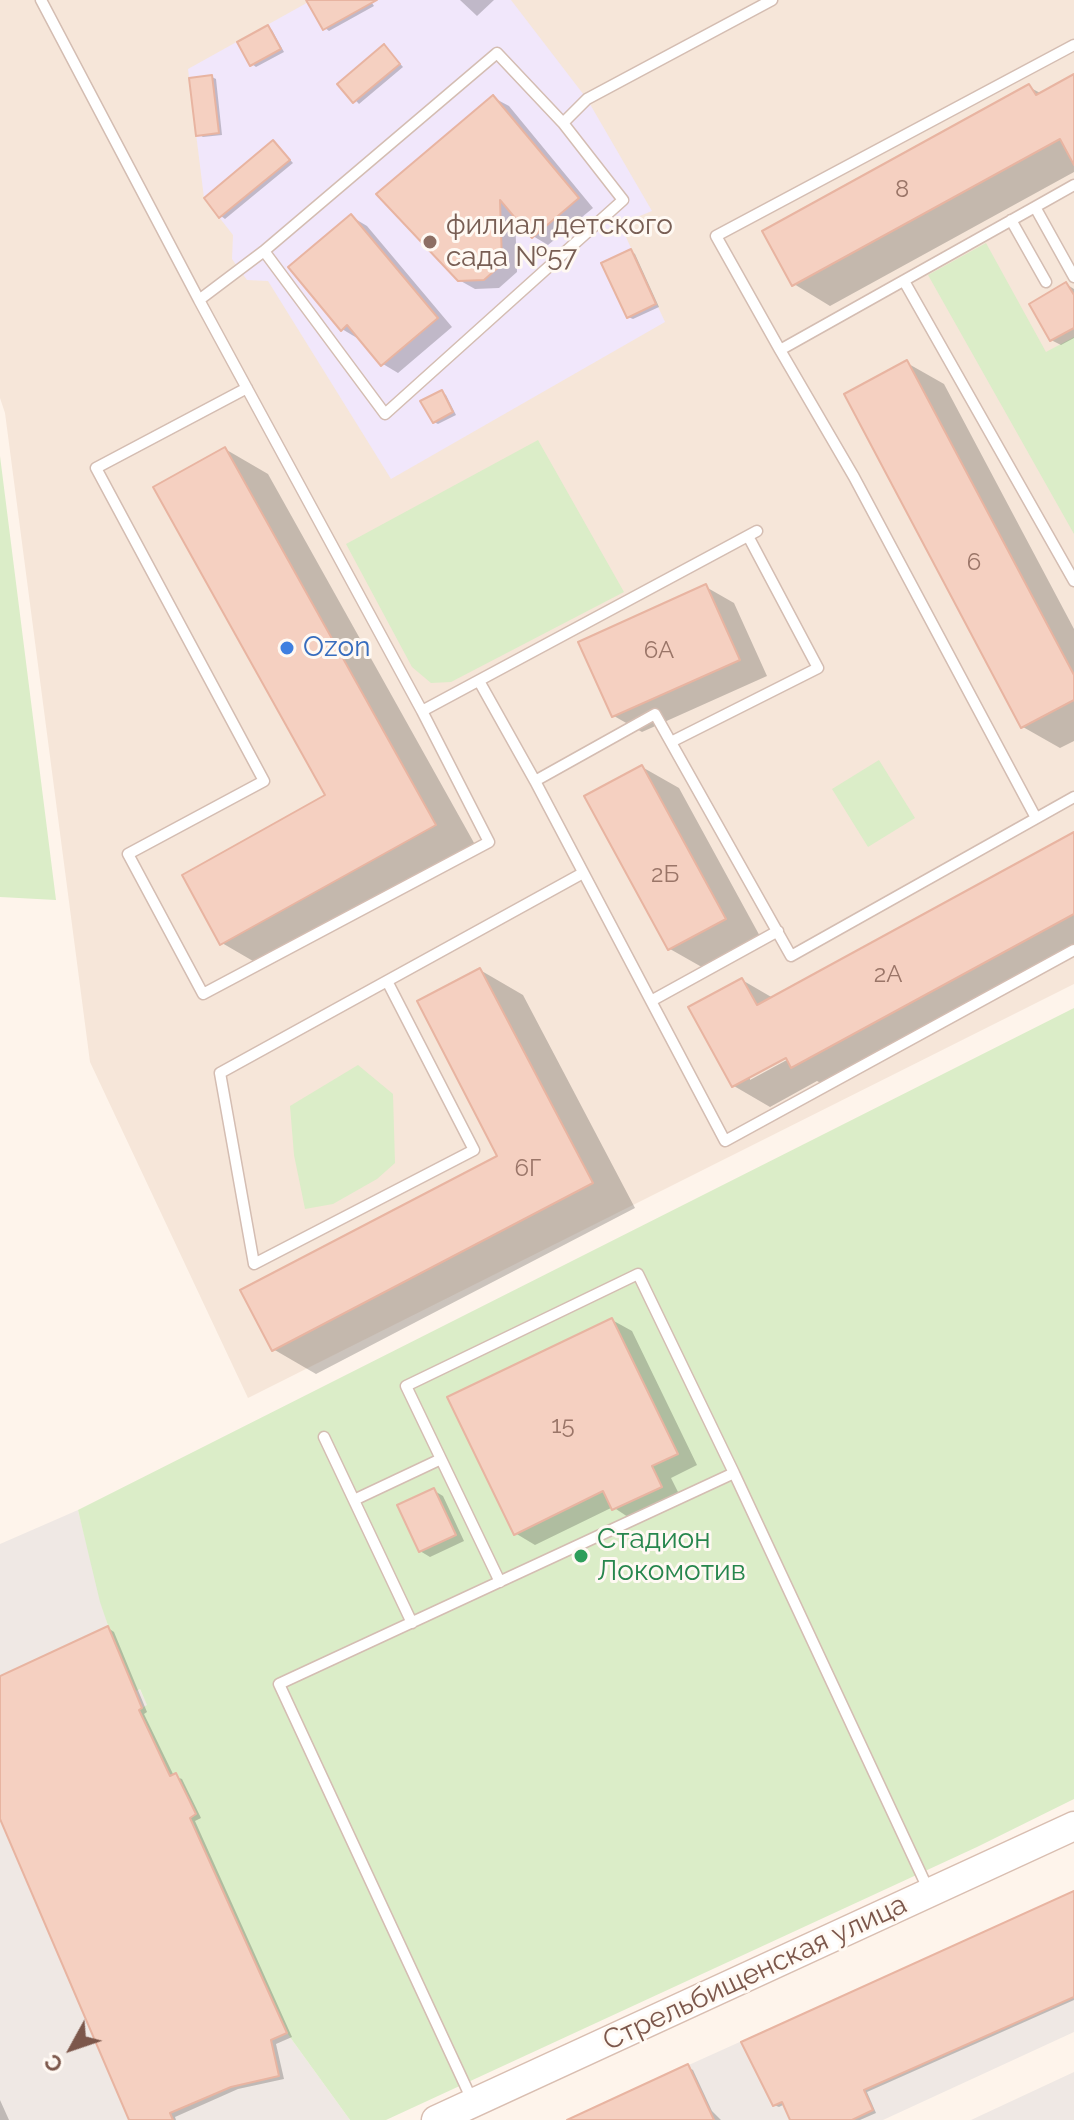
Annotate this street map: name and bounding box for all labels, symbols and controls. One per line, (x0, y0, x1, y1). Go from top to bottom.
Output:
house number: 8 (895, 176, 909, 204)
place label: филиал детского сада №57 (446, 209, 673, 275)
marker: филиал детского сада №57 (421, 233, 439, 251)
house number: 6 (967, 549, 981, 577)
place label: Ozon (303, 631, 370, 665)
house number: 6А (644, 637, 674, 665)
marker: Ozon (278, 639, 296, 657)
house number: 2Б (651, 861, 679, 889)
house number: 2А (874, 961, 902, 989)
house number: 6Г (515, 1155, 541, 1183)
house number: 15 (551, 1412, 575, 1440)
place label: Стадион Локомотив (597, 1523, 746, 1589)
marker: Стадион Локомотив (572, 1547, 590, 1565)
street label: Стрельбищенская улица (598, 1888, 912, 2058)
north arrow (32, 2008, 112, 2088)
text: С (39, 2049, 68, 2078)

